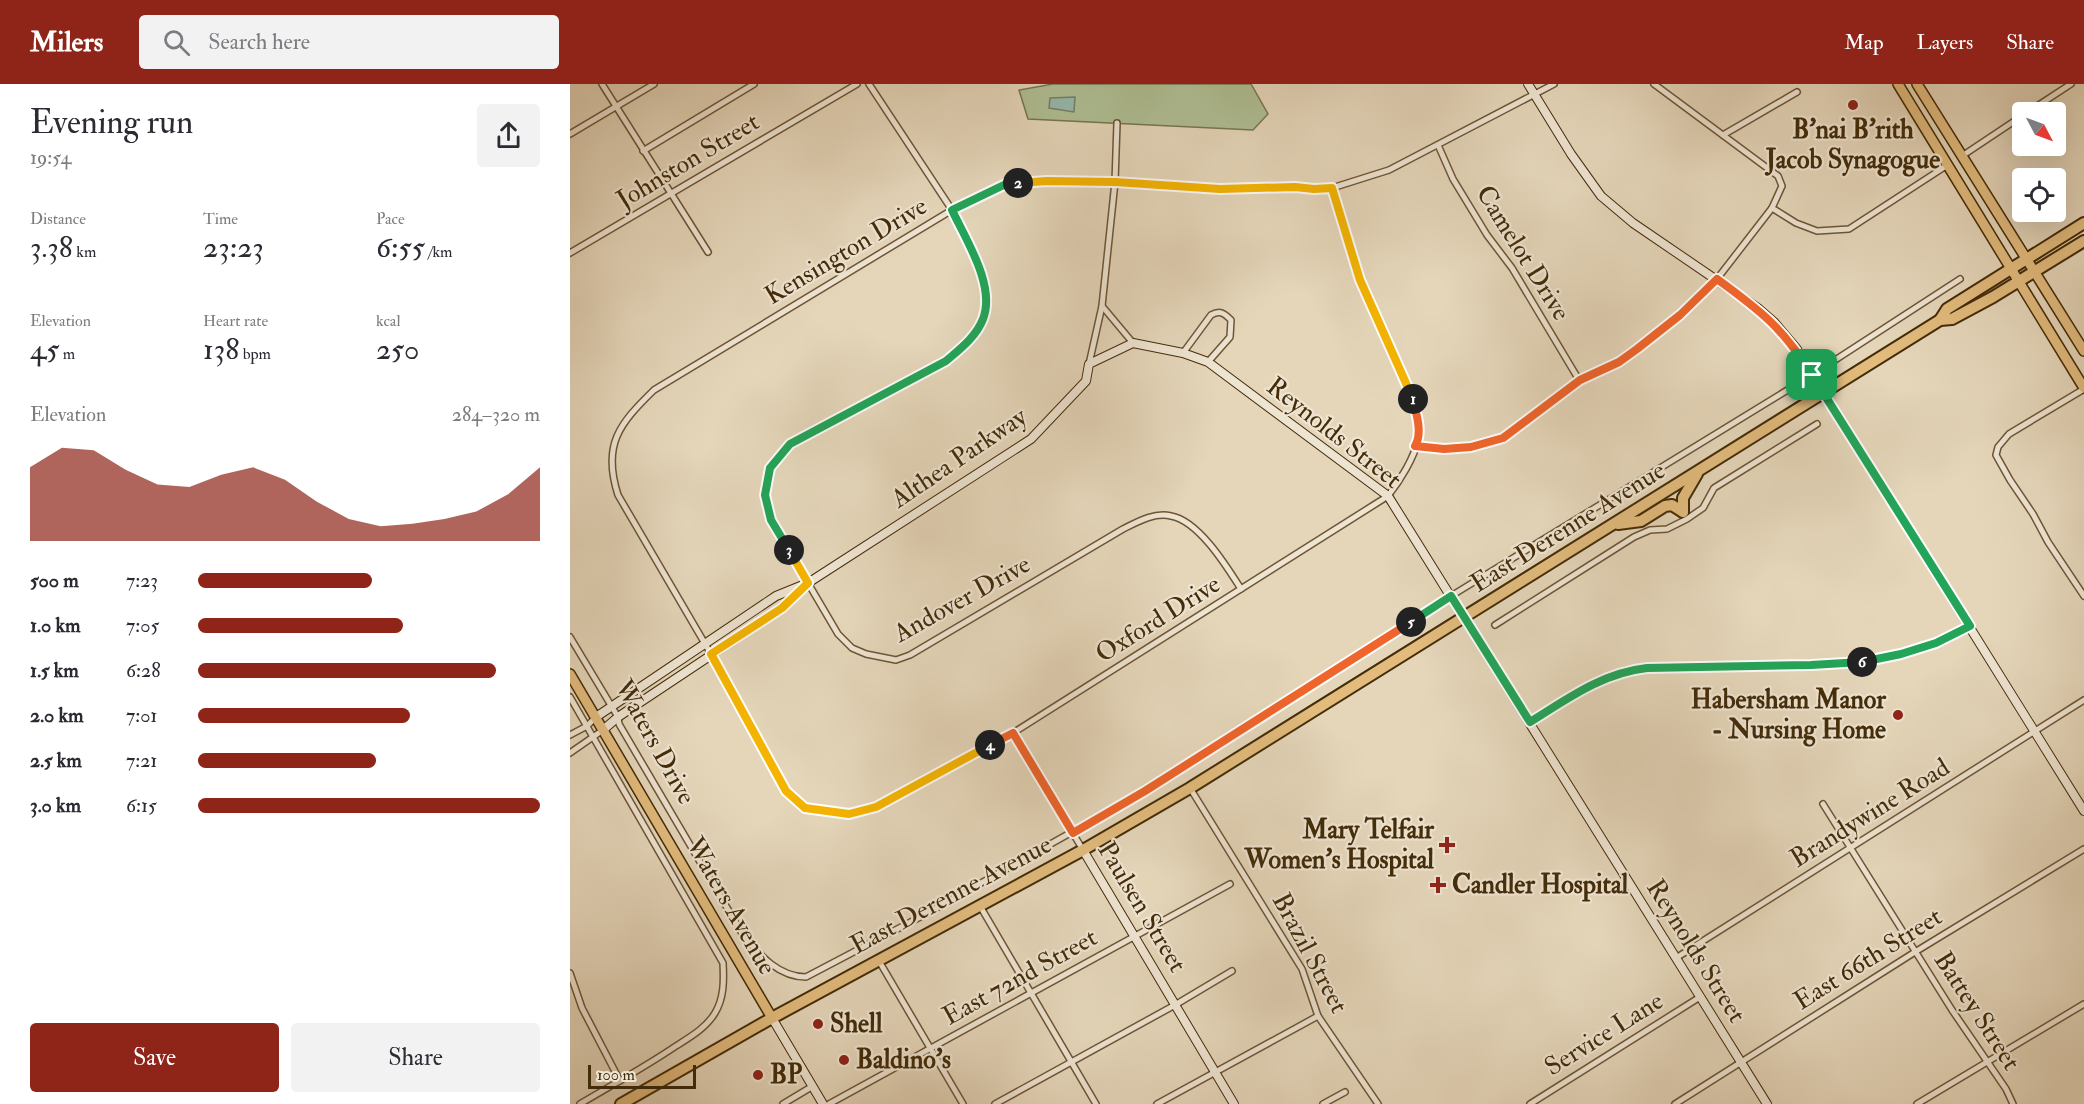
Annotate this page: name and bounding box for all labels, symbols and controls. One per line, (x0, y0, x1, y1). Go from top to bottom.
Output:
search box (139, 15, 559, 69)
text: Milers (30, 25, 103, 60)
icon: search (160, 26, 193, 59)
text: Search here (208, 28, 310, 56)
text: Map (1844, 29, 1884, 56)
text: Layers (1917, 29, 1973, 56)
text: Share (2006, 29, 2054, 56)
marker: B'nai B'rith Jacob Synagogue (1846, 98, 1860, 112)
text: Evening run (30, 102, 193, 143)
north arrow (2012, 102, 2066, 156)
map controls (2012, 102, 2066, 222)
button: share (477, 104, 540, 167)
street label: Johnston Street (610, 106, 765, 217)
place label: B'nai B'rith Jacob Synagogue (1764, 114, 1940, 177)
text: 19:54 (30, 145, 71, 170)
pin: 2 (1003, 168, 1033, 198)
button: locate (2012, 168, 2066, 222)
text: 2 (1014, 173, 1022, 193)
street label: Camelot Drive (1469, 180, 1577, 326)
street label: Kensington Drive (759, 190, 933, 312)
text: Distance (30, 209, 86, 229)
text: Time (203, 209, 238, 229)
text: Pace (376, 209, 405, 229)
text: 3.38 (30, 229, 73, 266)
text: 23:23 (203, 229, 264, 266)
text: 6:55 (376, 229, 425, 266)
text: km (73, 242, 96, 262)
text: /km (425, 242, 452, 262)
text: Elevation (30, 311, 91, 331)
text: Heart rate (203, 311, 268, 331)
text: kcal (376, 311, 401, 331)
text: 45 (30, 331, 59, 368)
text: 138 (203, 331, 239, 368)
text: 250 (376, 331, 419, 368)
text: m (59, 344, 75, 364)
text: bpm (239, 344, 271, 364)
pin (1786, 349, 1837, 400)
icon: arrive (1795, 358, 1828, 391)
street label: Reynolds Street (1260, 370, 1408, 496)
pin: 1 (1398, 384, 1428, 414)
text: 1 (1410, 389, 1416, 409)
street label: Althea Parkway (884, 401, 1033, 516)
text: Elevation (30, 402, 106, 427)
text: 284–320 m (452, 402, 540, 427)
street label: East Derenne Avenue (1465, 454, 1671, 600)
pin: 3 (774, 535, 804, 565)
text: 3 (786, 540, 792, 560)
street label: Andover Drive (887, 548, 1036, 650)
text: 500 m (30, 568, 79, 593)
text: 7:23 (126, 568, 158, 593)
street label: Oxford Drive (1090, 568, 1226, 670)
pin: 5 (1396, 607, 1426, 637)
text: 5 (1407, 612, 1415, 632)
text: 1.0 km (30, 613, 81, 638)
text: 7:05 (126, 613, 159, 638)
pin: 6 (1847, 647, 1877, 677)
text: 6 (1858, 652, 1866, 672)
text: 1.5 km (30, 658, 79, 683)
text: 6:28 (126, 658, 161, 683)
street label: Waters Drive (607, 673, 702, 810)
place label: Habersham Manor - Nursing Home (1691, 684, 1886, 747)
text: 2.0 km (30, 703, 84, 728)
text: 7:01 (126, 703, 157, 728)
marker: Habersham Manor - Nursing Home (1891, 708, 1905, 722)
pin: 4 (975, 730, 1005, 760)
text: 4 (986, 735, 994, 755)
text: 2.5 km (30, 748, 82, 773)
text: 7:21 (126, 748, 157, 773)
street label: Brandywine Road (1784, 751, 1956, 875)
text: 3.0 km (30, 793, 81, 818)
text: 6:15 (126, 793, 157, 818)
place label: Mary Telfair Women's Hospital (1243, 814, 1434, 877)
street label: East Derenne Avenue (845, 828, 1057, 962)
street label: Waters Avenue (678, 831, 783, 981)
street label: Paulsen Street (1090, 836, 1194, 978)
marker: Mary Telfair Women's Hospital (1438, 836, 1456, 854)
place label: Candler Hospital (1452, 869, 1629, 902)
street label: Reynolds Street (1639, 873, 1753, 1029)
marker: Candler Hospital (1429, 876, 1447, 894)
street label: Brazil Street (1265, 887, 1355, 1019)
street label: East 66th Street (1788, 901, 1948, 1017)
street label: East 72nd Street (937, 921, 1103, 1033)
street label: Battey Street (1927, 946, 2027, 1076)
street label: Service Lane (1539, 985, 1669, 1083)
place label: Shell (830, 1008, 883, 1040)
marker: Shell (811, 1017, 825, 1031)
button: Save (30, 1023, 279, 1092)
button: Share (291, 1023, 540, 1092)
place label: Baldino's (856, 1044, 951, 1076)
marker: Baldino's (837, 1053, 851, 1067)
place label: BP (770, 1059, 802, 1091)
scale bar (588, 1062, 696, 1090)
text: 100 m (597, 1065, 635, 1085)
marker: BP (751, 1068, 765, 1082)

